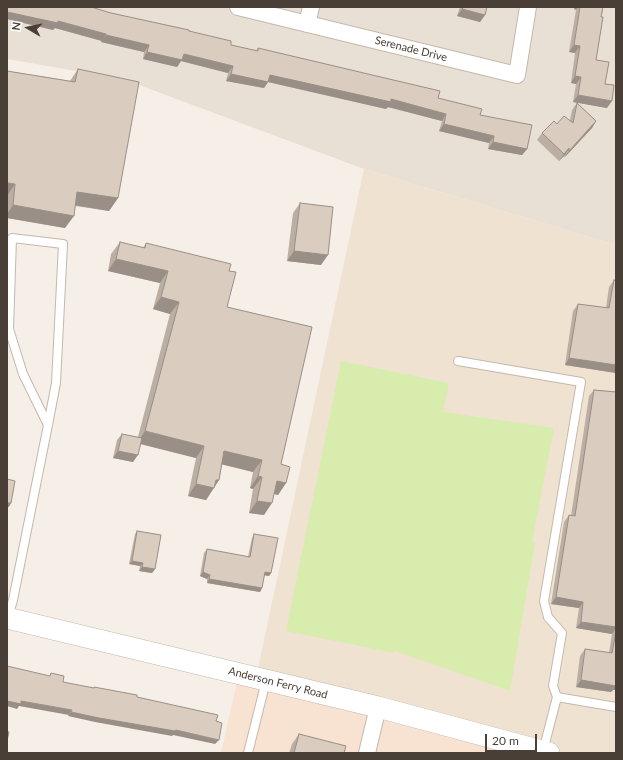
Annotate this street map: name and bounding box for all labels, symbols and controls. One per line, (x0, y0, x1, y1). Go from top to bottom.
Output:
north arrow (8, 8, 48, 48)
text: N (9, 21, 23, 31)
street label: Serenade Drive (374, 34, 448, 64)
street label: Anderson Ferry Road (227, 664, 329, 702)
scale bar (487, 726, 539, 752)
text: 20 m (492, 733, 519, 748)

